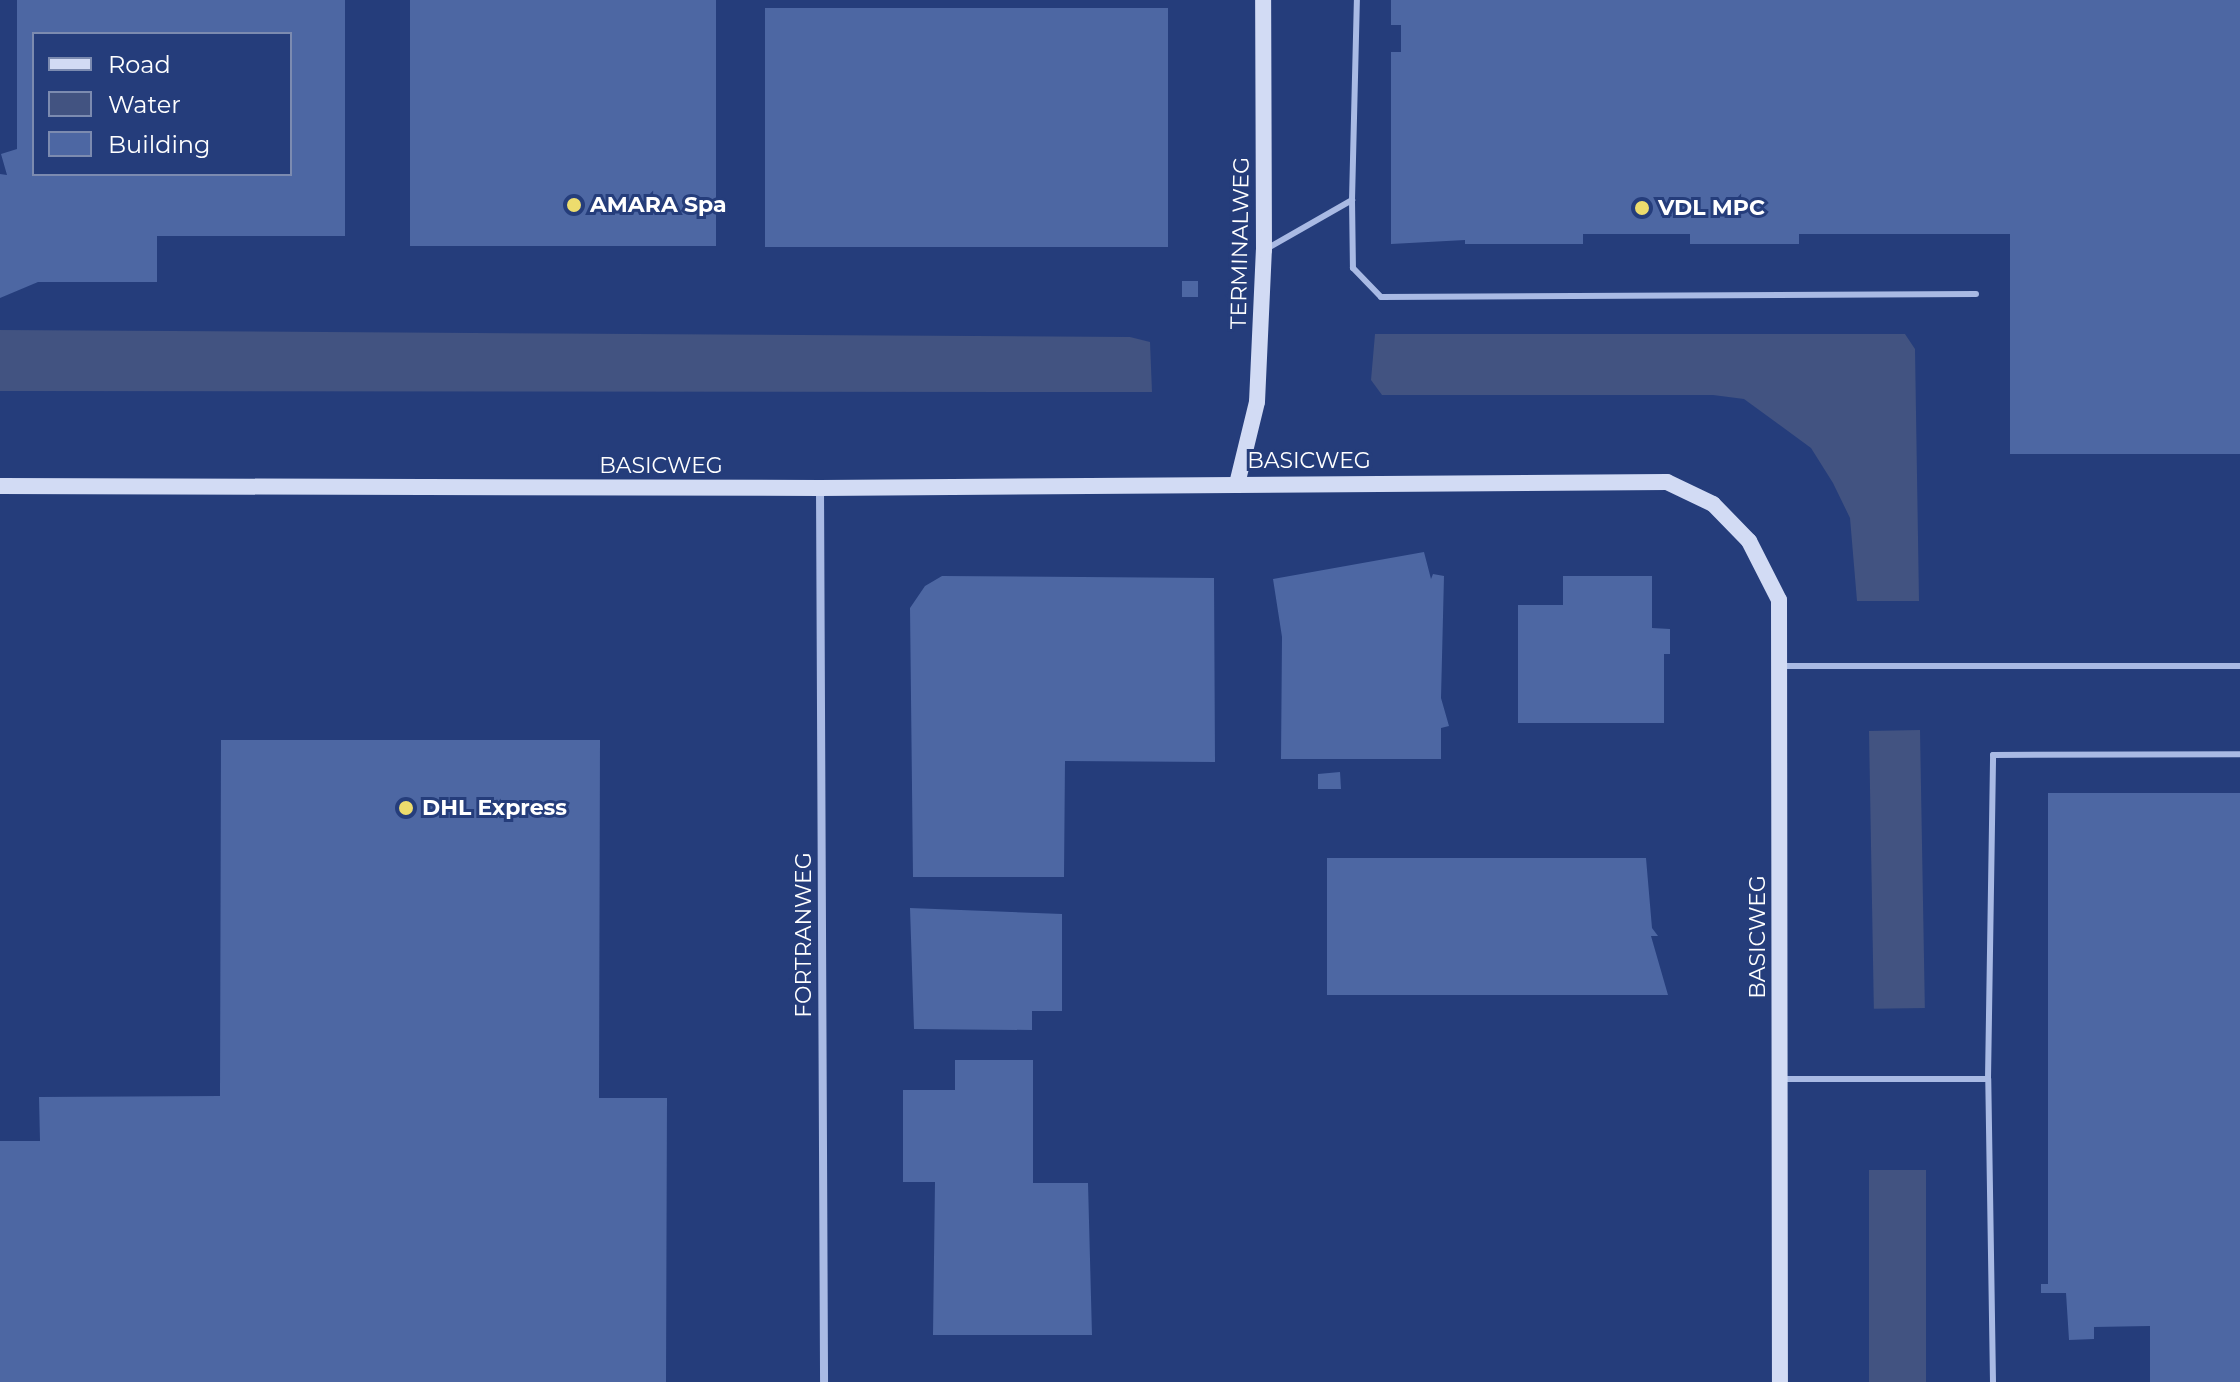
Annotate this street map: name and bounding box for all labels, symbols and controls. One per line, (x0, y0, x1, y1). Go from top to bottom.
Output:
legend (32, 32, 292, 176)
text: Road (108, 50, 171, 79)
text: Water (108, 90, 181, 119)
text: Building (108, 130, 211, 159)
street label: TERMINALWEG (1225, 157, 1255, 329)
place label: AMARA Spa (590, 192, 727, 218)
place label: VDL MPC (1658, 195, 1765, 221)
marker: AMARA Spa (565, 196, 583, 214)
marker: VDL MPC (1633, 199, 1651, 217)
street label: BASICWEG (1247, 448, 1371, 474)
street label: BASICWEG (599, 453, 723, 479)
place label: DHL Express (422, 795, 567, 821)
marker: DHL Express (397, 799, 415, 817)
street label: FORTRANWEG (791, 852, 817, 1018)
street label: BASICWEG (1745, 875, 1771, 999)

